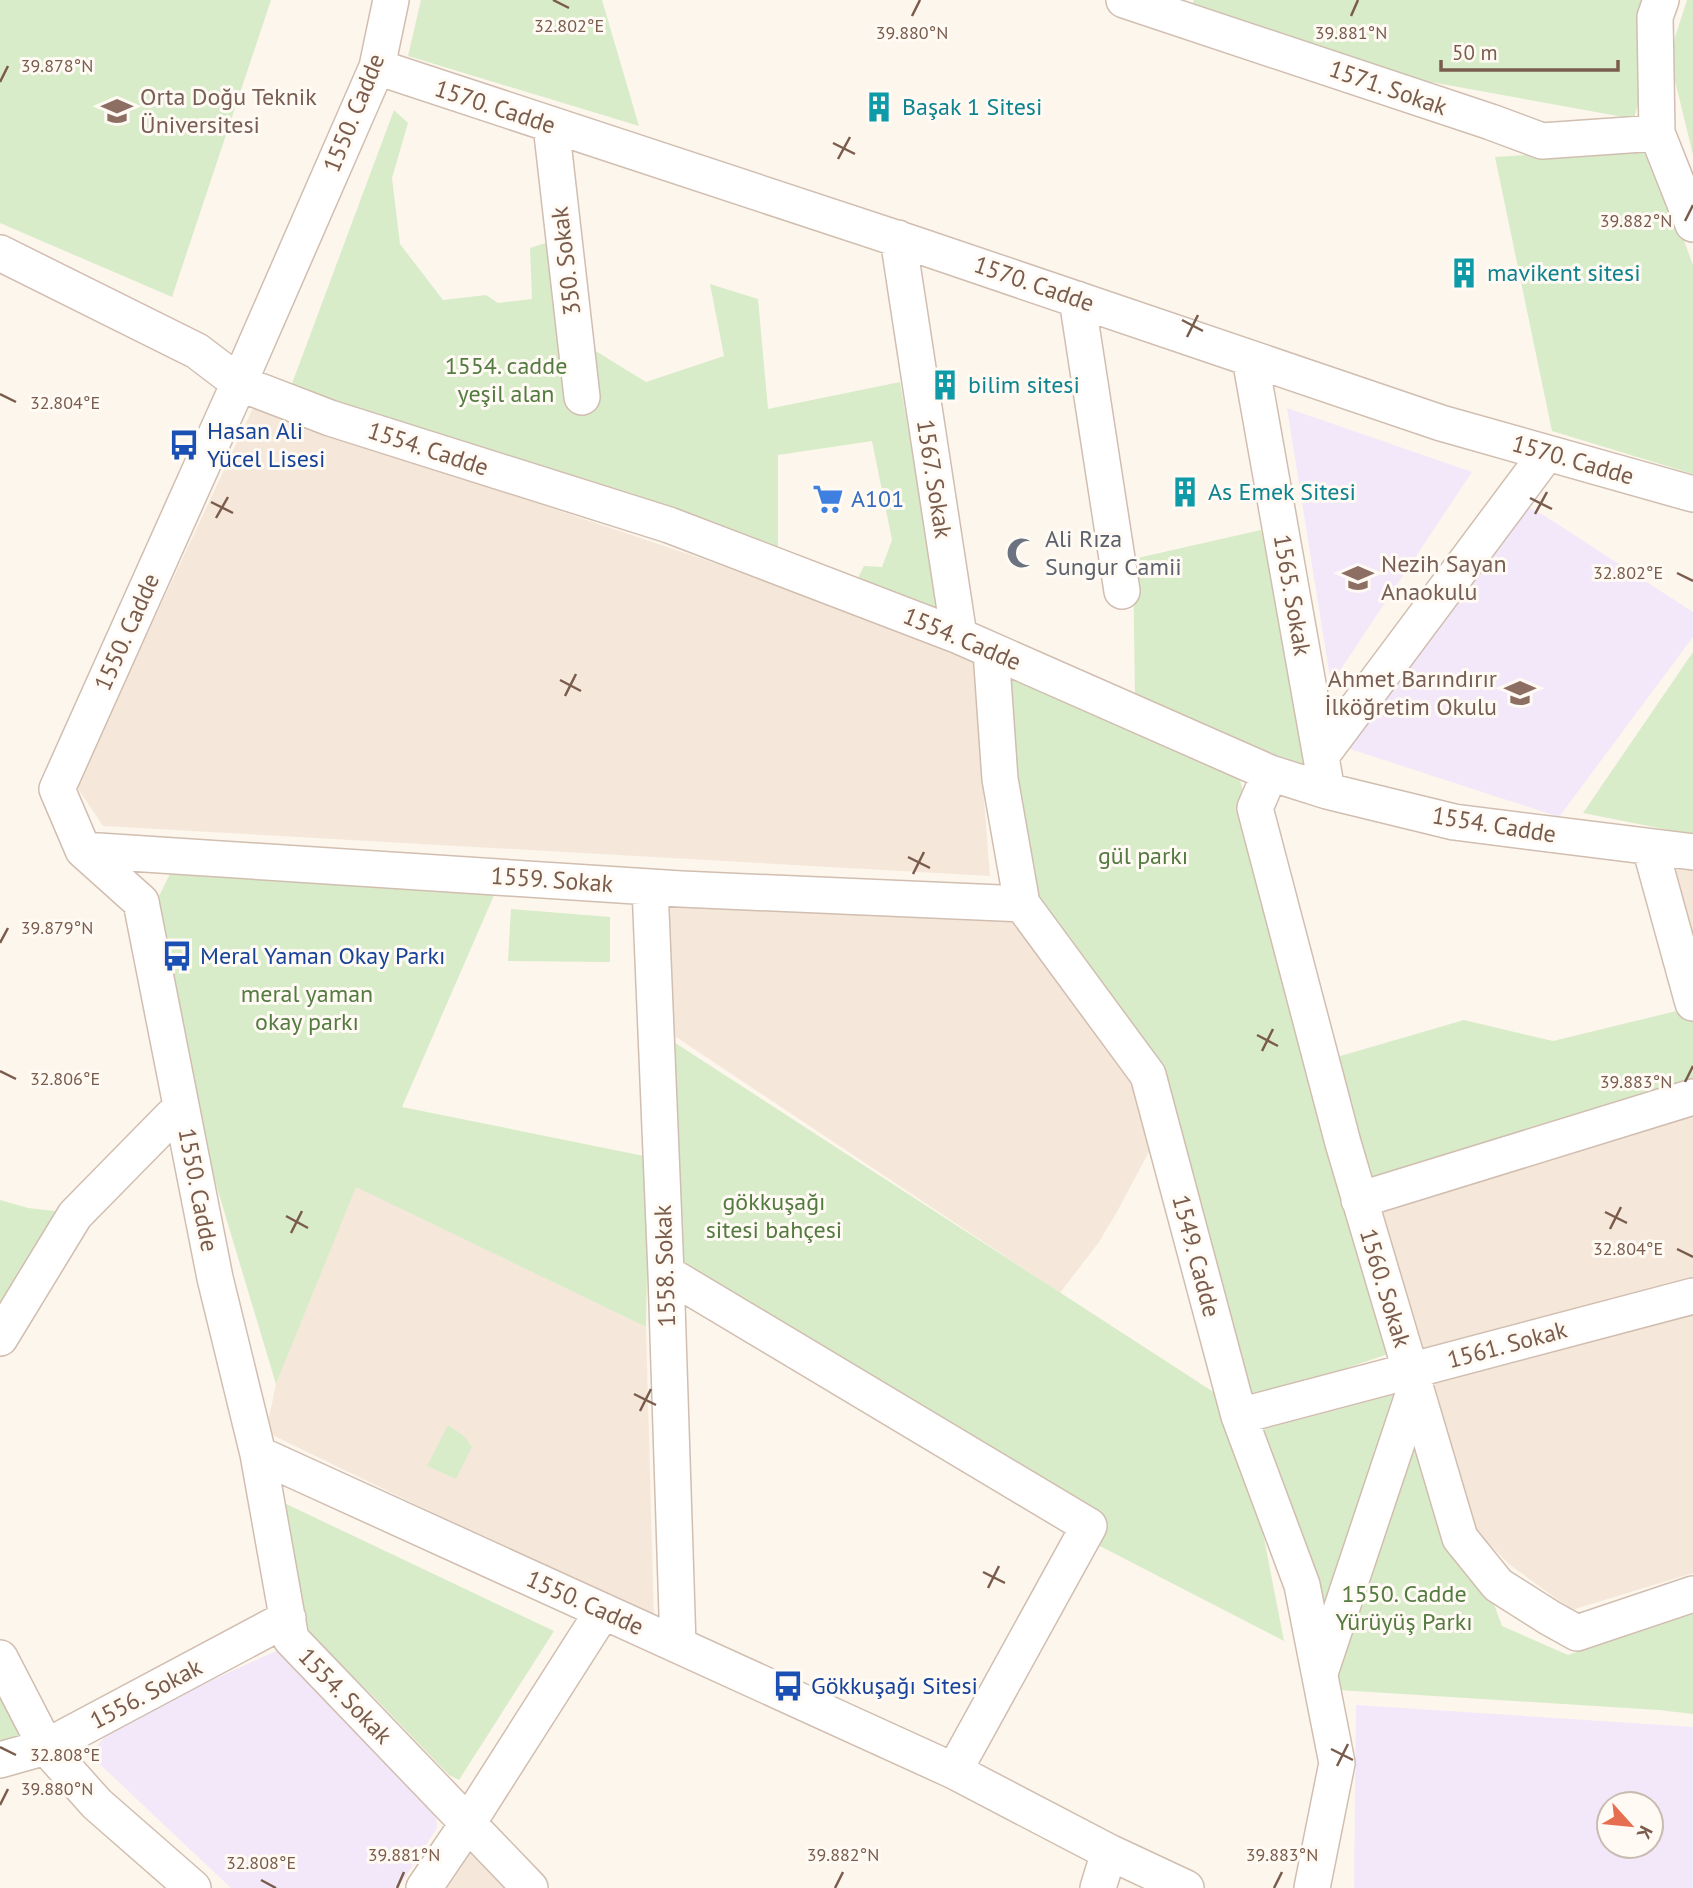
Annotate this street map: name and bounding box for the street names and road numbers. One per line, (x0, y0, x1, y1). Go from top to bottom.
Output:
street label: 1550. Cadde (316, 49, 391, 177)
street label: 1571. Sokak (1325, 53, 1452, 122)
street label: 1570. Cadde (431, 72, 559, 141)
street label: 350. Sokak (543, 204, 588, 317)
street label: 1570. Cadde (970, 248, 1098, 319)
street label: 1554. Cadde (364, 414, 492, 483)
street label: 1567. Sokak (910, 417, 959, 541)
street label: 1570. Cadde (1509, 427, 1638, 492)
street label: 1565. Sokak (1267, 532, 1318, 658)
street label: 1550. Cadde (87, 568, 166, 695)
street label: 1554. Cadde (899, 600, 1026, 677)
street label: 1554. Cadde (1430, 799, 1558, 850)
street label: 1559. Sokak (490, 860, 615, 899)
street label: 1550. Cadde (171, 1125, 226, 1254)
street label: 1549. Cadde (1165, 1191, 1228, 1320)
street label: 1558. Sokak (647, 1204, 682, 1328)
street label: 1560. Sokak (1353, 1225, 1418, 1351)
street label: 1561. Sokak (1444, 1314, 1571, 1375)
street label: 1550. Cadde (522, 1563, 649, 1642)
street label: 1554. Sokak (292, 1641, 399, 1751)
street label: 1556. Sokak (84, 1651, 208, 1736)

